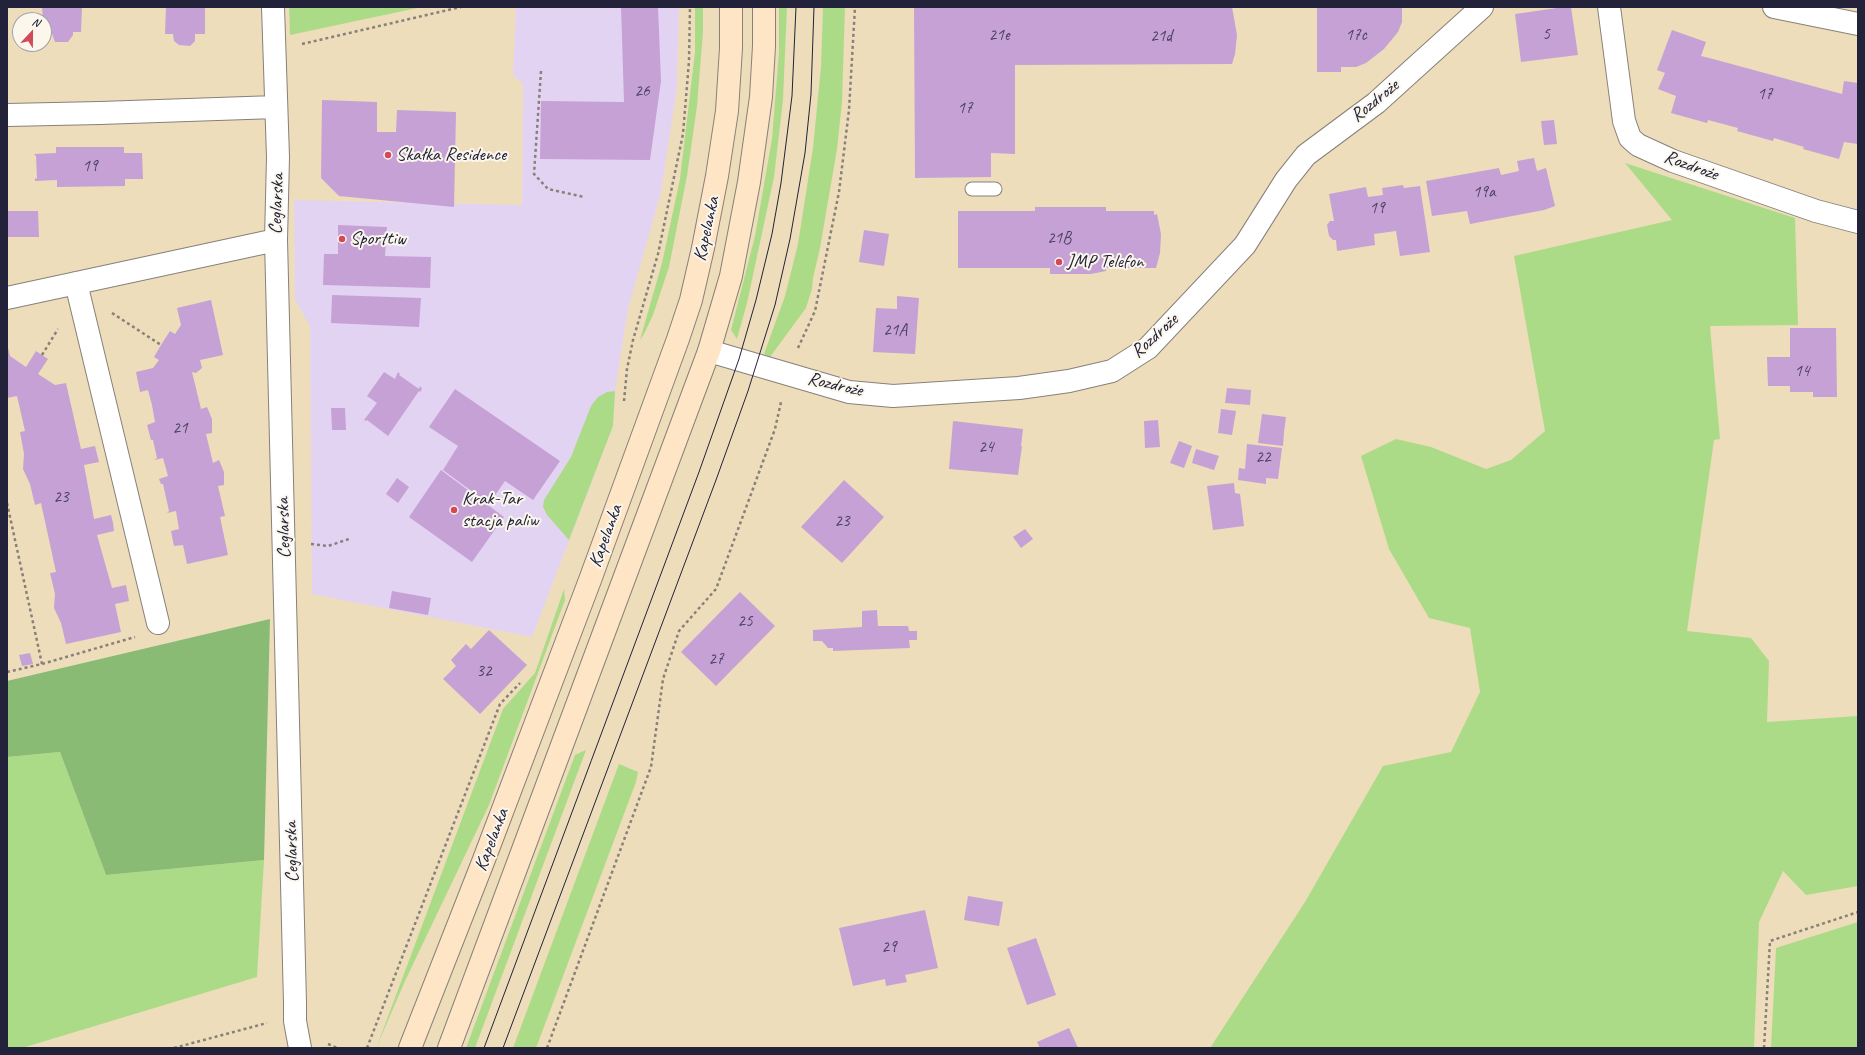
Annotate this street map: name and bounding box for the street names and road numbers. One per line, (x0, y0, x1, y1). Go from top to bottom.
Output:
street label: Rozdroże (1346, 75, 1404, 127)
street label: Rozdroże (1661, 146, 1721, 186)
street label: Ceglarska (265, 173, 289, 235)
street label: Kapelanka (689, 195, 725, 263)
street label: Rozdroże (1127, 309, 1183, 363)
street label: Rozdroże (805, 368, 865, 402)
street label: Ceglarska (272, 497, 296, 559)
street label: Kapelanka (584, 501, 628, 571)
street label: Kapelanka (470, 806, 514, 874)
street label: Ceglarska (280, 821, 304, 883)

